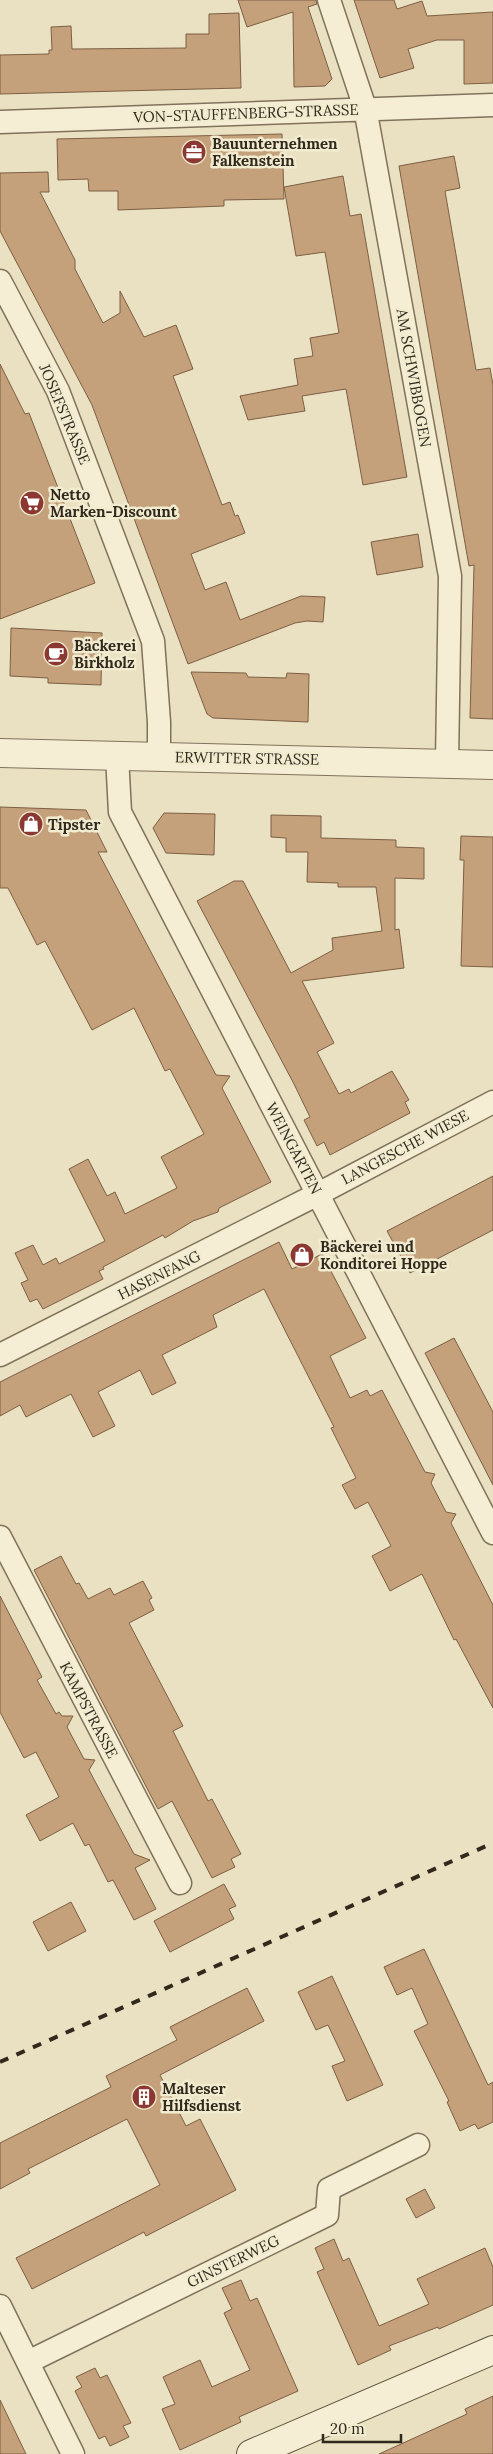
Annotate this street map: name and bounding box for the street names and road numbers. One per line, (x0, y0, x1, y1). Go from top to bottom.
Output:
street label: VON-STAUFFENBERG-STRASSE (132, 100, 359, 126)
street label: AM SCHWIBBOGEN (392, 306, 436, 449)
street label: JOSEFSTRASSE (35, 360, 95, 467)
street label: ERWITTER STRASSE (175, 747, 319, 769)
street label: WEINGARTEN (262, 1099, 326, 1197)
street label: LANGESCHE WIESE (338, 1105, 472, 1189)
street label: HASENFANG (115, 1246, 204, 1304)
street label: KAMPSTRASSE (56, 1659, 122, 1761)
street label: GINSTERWEG (184, 2230, 283, 2292)

